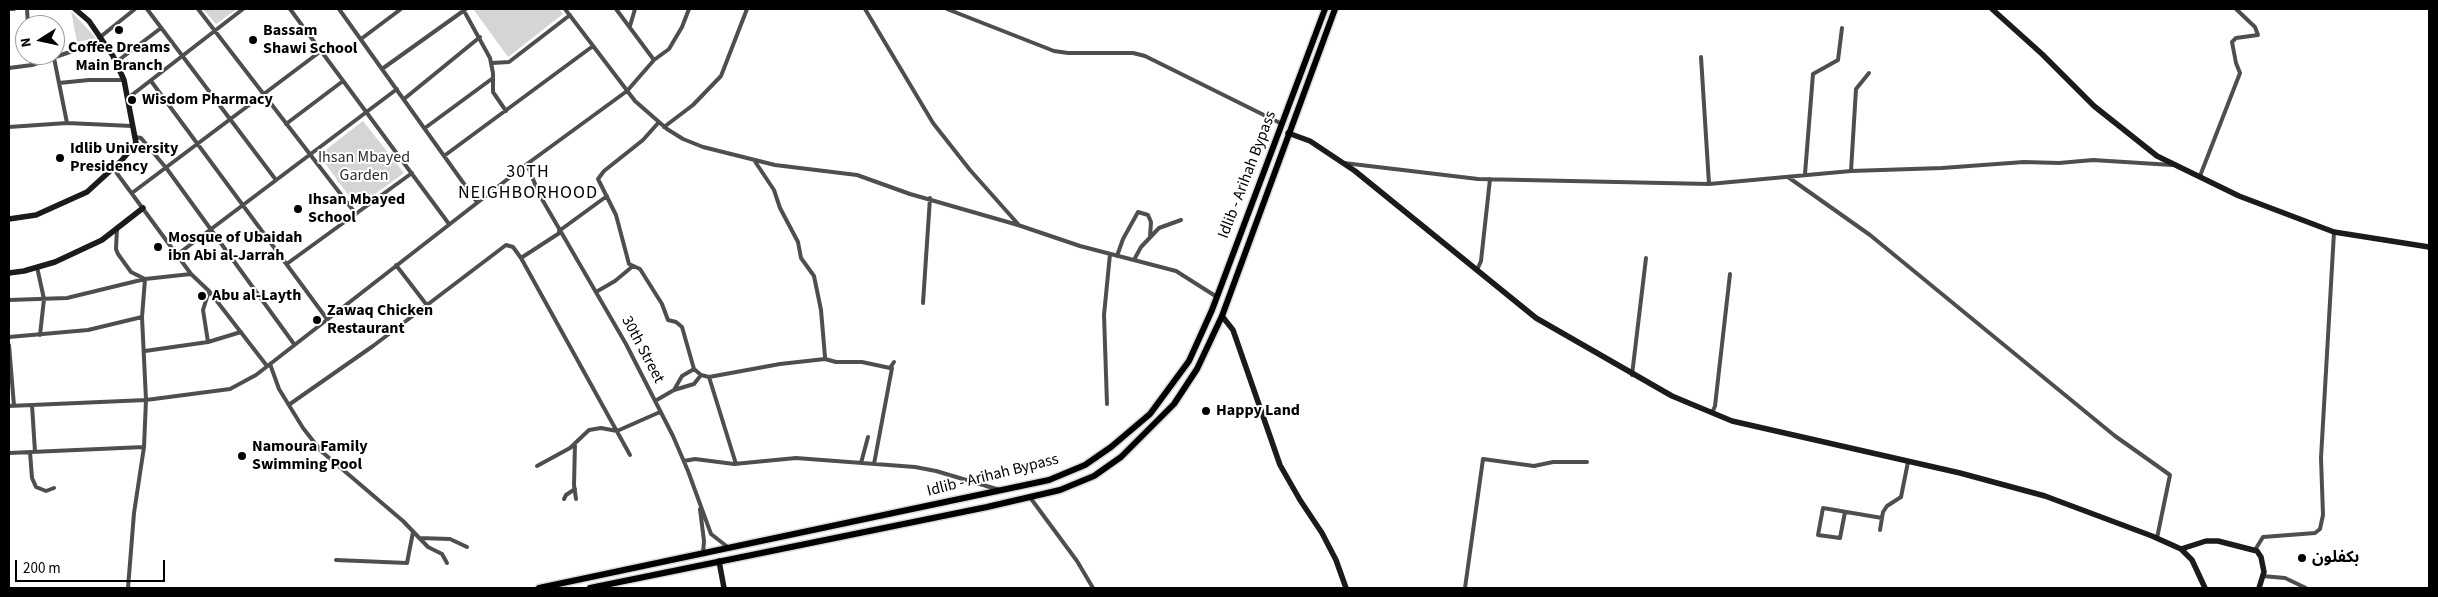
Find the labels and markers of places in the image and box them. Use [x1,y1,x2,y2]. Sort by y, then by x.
place label: Bassam Shawi School [263,21,357,59]
marker: Coffee Dreams Main Branch [113,24,125,36]
marker: Bassam Shawi School [247,34,259,46]
place label: Coffee Dreams Main Branch [68,38,170,76]
place label: Wisdom Pharmacy [142,90,273,110]
marker: Wisdom Pharmacy [126,94,138,106]
place label: Idlib University Presidency [70,139,178,177]
marker: Idlib University Presidency [54,152,66,164]
place label: Ihsan Mbayed School [308,190,405,228]
marker: Ihsan Mbayed School [292,203,304,215]
place label: Mosque of Ubaidah ibn Abi al-Jarrah [168,228,302,266]
marker: Mosque of Ubaidah ibn Abi al-Jarrah [152,241,164,253]
place label: Abu al-Layth [212,286,301,306]
marker: Abu al-Layth [196,290,208,302]
place label: Zawaq Chicken Restaurant [327,301,433,339]
marker: Zawaq Chicken Restaurant [311,314,323,326]
place label: Happy Land [1216,401,1300,421]
marker: Happy Land [1200,405,1212,417]
place label: Namoura Family Swimming Pool [252,437,368,475]
marker: Namoura Family Swimming Pool [236,450,248,462]
place label: بكفلون [2312,548,2359,568]
marker: بكفلون [2296,552,2308,564]

